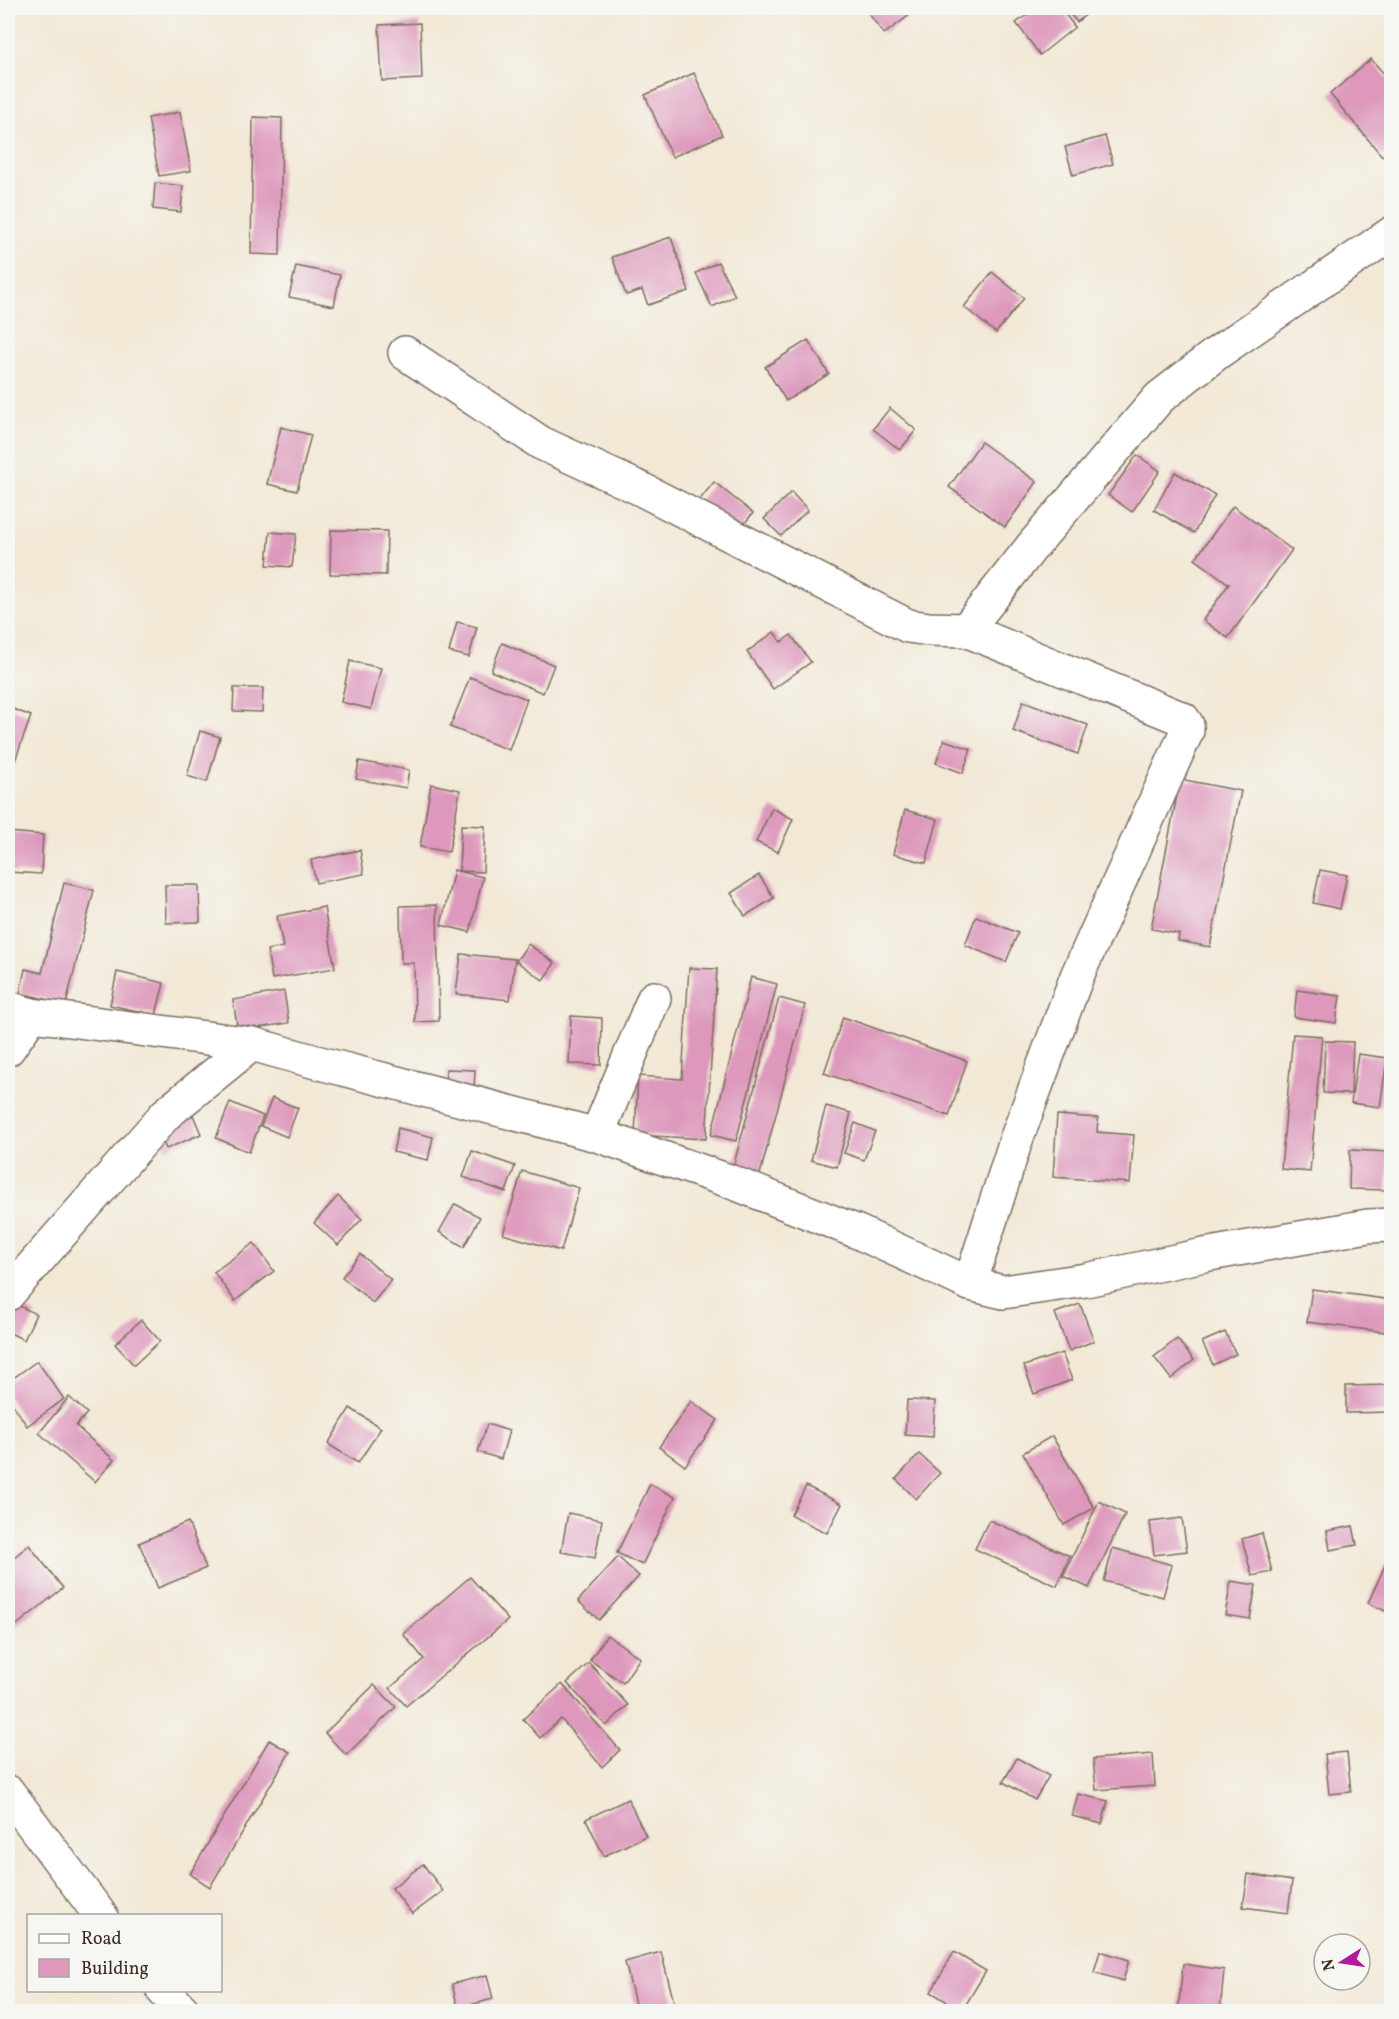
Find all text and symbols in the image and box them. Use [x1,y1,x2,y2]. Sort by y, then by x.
legend [27,1914,222,1992]
text: Road [81,1927,122,1952]
north arrow [1312,1932,1372,1992]
text: N [1317,1956,1341,1973]
text: Building [81,1957,149,1982]

